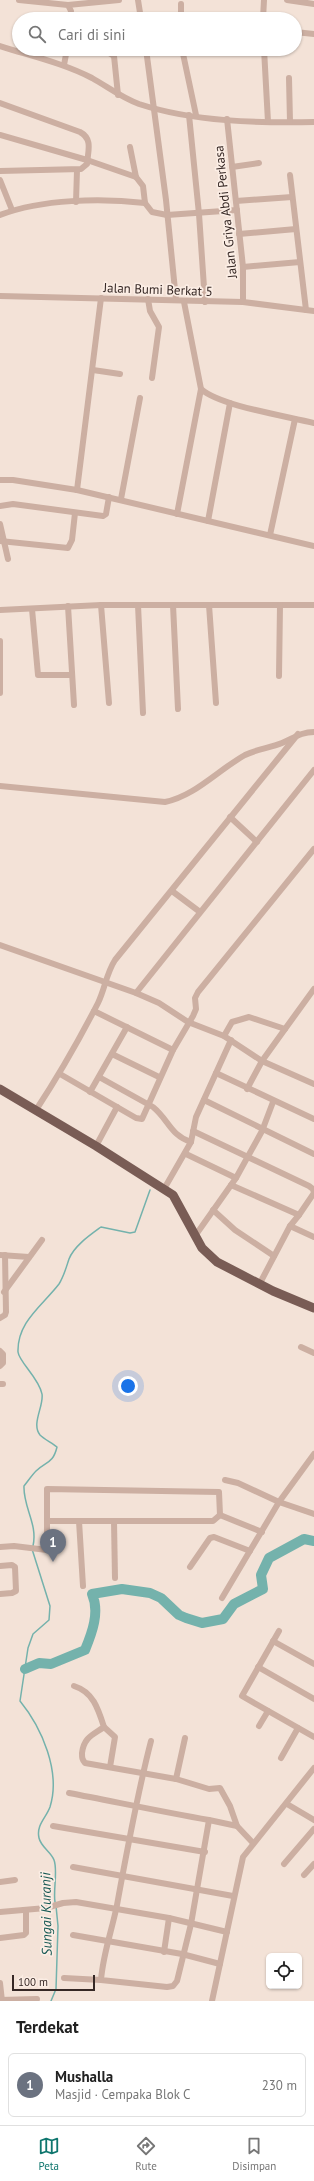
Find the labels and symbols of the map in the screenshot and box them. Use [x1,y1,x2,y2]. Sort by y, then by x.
street label: Jalan Griya Abdi Perkasa [210,145,241,280]
street label: Jalan Bumi Berkat 5 [102,279,213,300]
your location [118,1376,138,1396]
pin: 1 [40,1529,66,1562]
water label: Sungai Kuranji [36,1872,56,1956]
scale bar [12,1973,95,1992]

